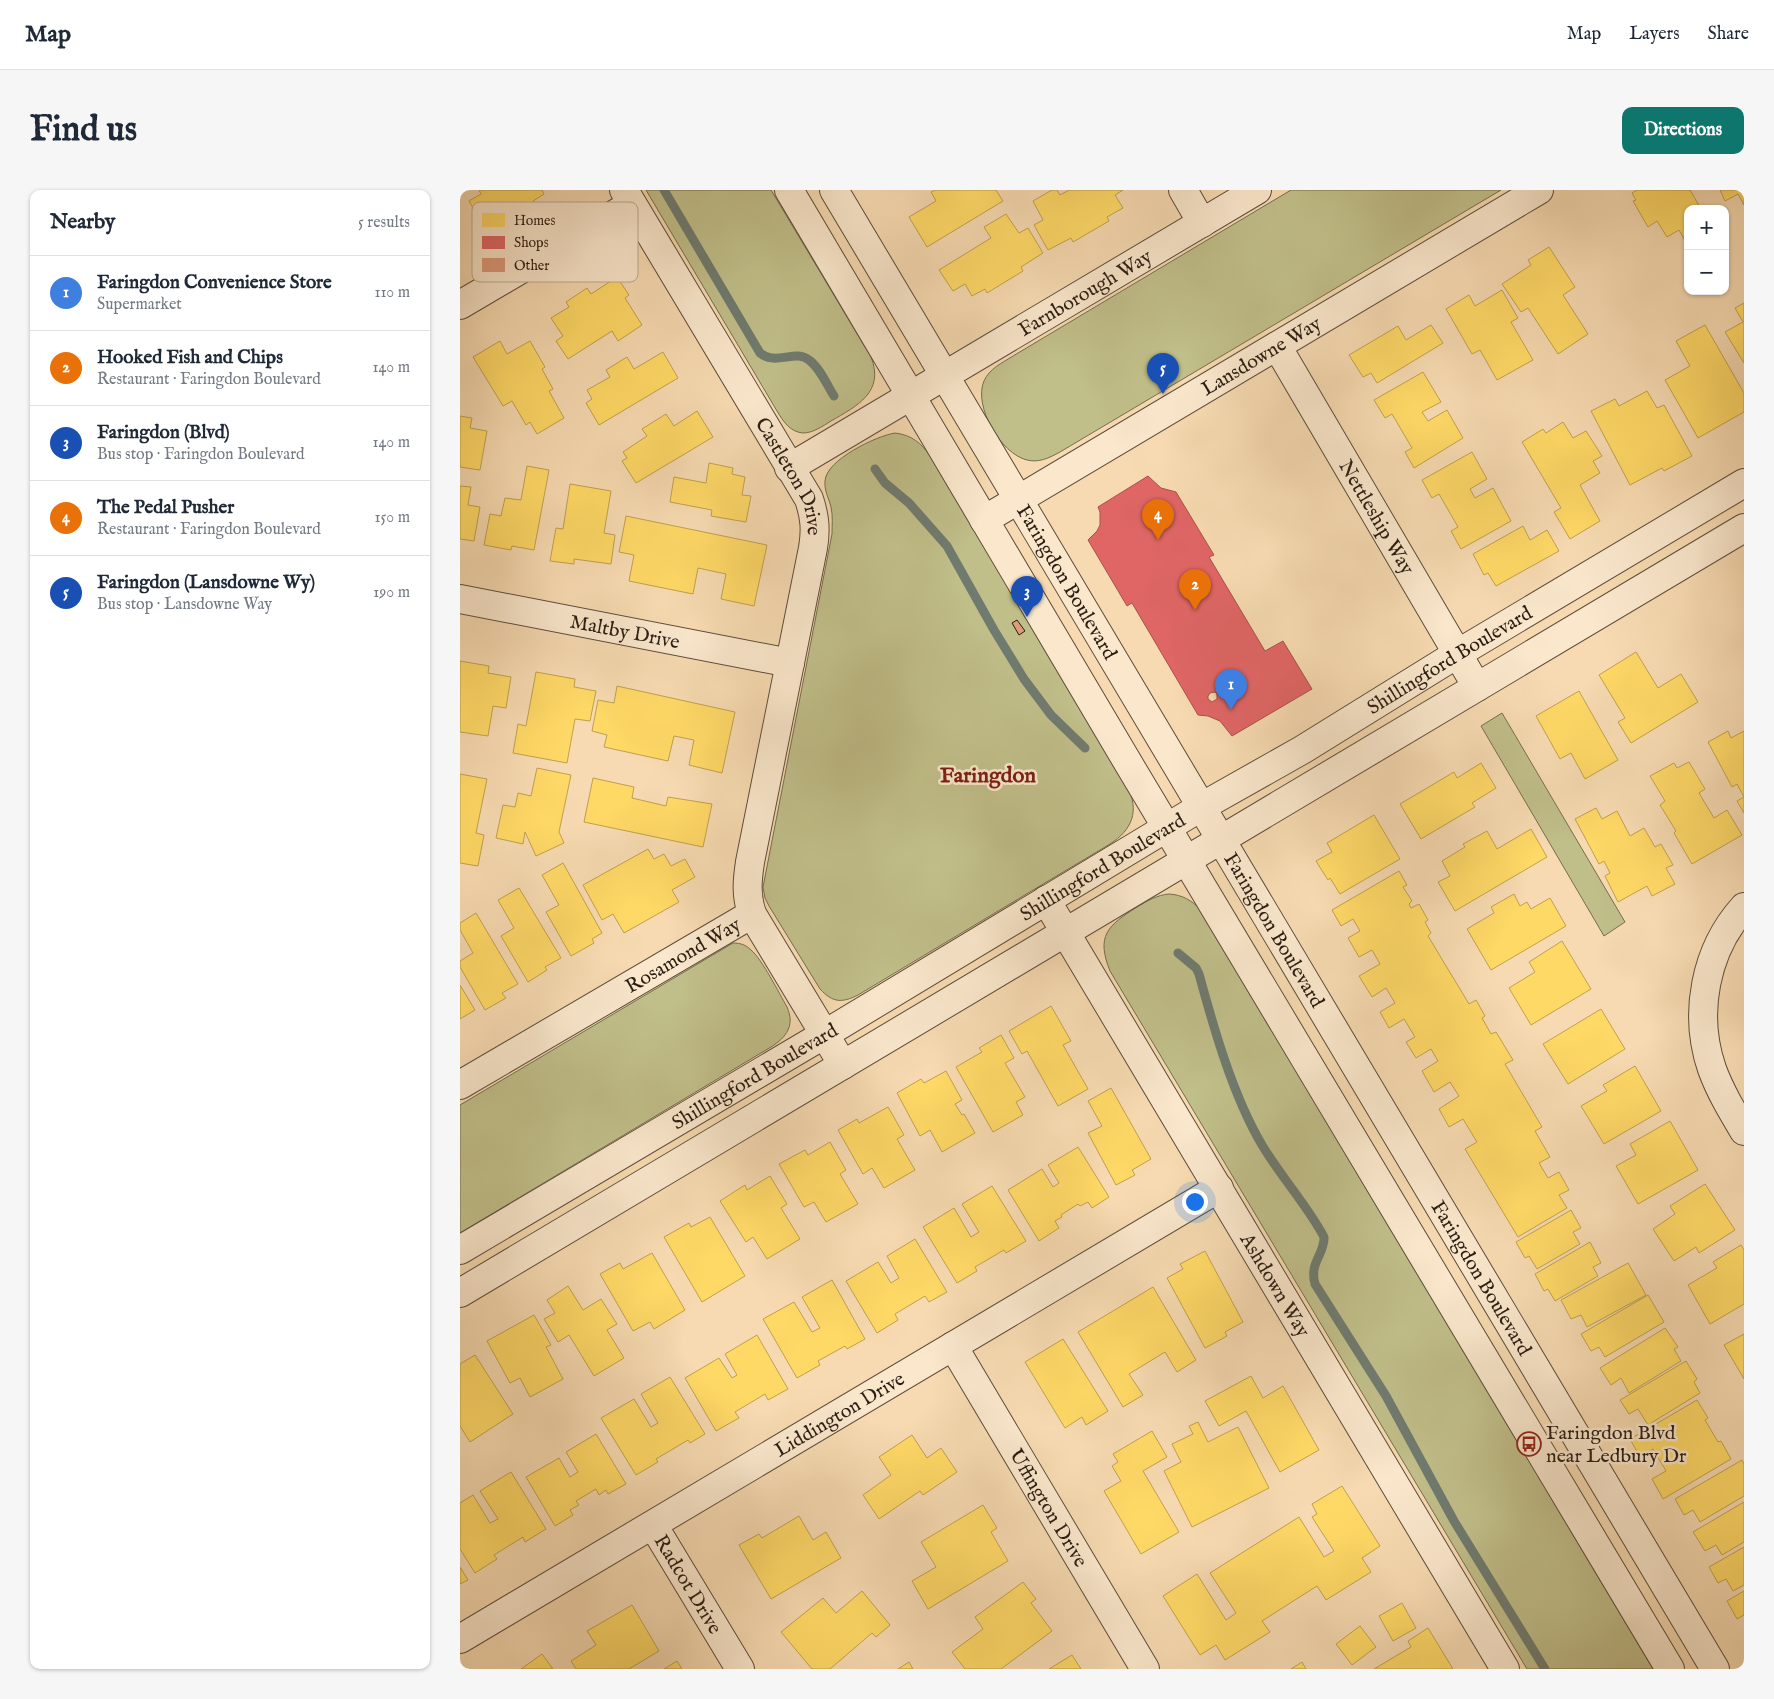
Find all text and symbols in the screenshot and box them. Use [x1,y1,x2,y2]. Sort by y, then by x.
text: Map [25,19,71,50]
text: Map [1567,23,1601,46]
text: Layers [1629,23,1680,46]
text: Share [1708,23,1749,46]
button: Directions [1622,107,1744,154]
text: Find us [30,108,137,153]
legend [472,202,638,282]
map controls [1684,205,1729,295]
button: + [1684,205,1729,250]
text: Nearby [50,209,115,236]
text: Homes [514,212,556,230]
text: 5 results [358,213,410,233]
text: Shops [514,234,549,252]
street label: Farnborough Way [1014,244,1157,343]
button: − [1684,250,1729,295]
text: Other [514,257,549,275]
text: Faringdon Convenience Store [97,271,332,295]
text: 1 [63,283,69,303]
text: 110 m [374,283,410,303]
text: Supermarket [97,295,182,315]
street label: Lansdowne Way [1197,311,1326,402]
text: Hooked Fish and Chips [97,346,283,370]
pin: 5 [1147,353,1179,394]
text: 2 [62,358,70,378]
text: 140 m [372,358,410,378]
text: Restaurant · Faringdon Boulevard [97,370,321,390]
street label: Castleton Drive [749,413,826,536]
text: Faringdon (Blvd) [97,421,230,445]
text: 3 [63,433,69,453]
text: 140 m [372,433,410,453]
text: Bus stop · Faringdon Boulevard [97,445,305,465]
street label: Nettleship Way [1333,456,1419,579]
text: The Pedal Pusher [97,496,234,520]
pin: 4 [1142,499,1174,540]
street label: Faringdon Boulevard [1010,501,1122,665]
text: 4 [62,508,70,528]
text: 150 m [375,508,410,528]
text: Restaurant · Faringdon Boulevard [97,520,321,540]
pin: 2 [1179,569,1211,610]
text: Faringdon (Lansdowne Wy) [97,571,315,595]
pin: 3 [1011,576,1043,617]
text: 5 [63,583,69,603]
text: 190 m [373,583,410,603]
text: Bus stop · Lansdowne Way [97,595,272,615]
street label: Shillingford Boulevard [1363,601,1537,721]
street label: Maltby Drive [568,610,682,655]
pin: 1 [1215,669,1247,710]
district label: Faringdon [940,762,1036,790]
street label: Shillingford Boulevard [1016,808,1191,927]
street label: Faringdon Boulevard [1218,848,1329,1013]
street label: Rosamond Way [621,912,746,999]
street label: Shillingford Boulevard [667,1018,843,1136]
your location [1182,1189,1208,1215]
street label: Faringdon Boulevard [1425,1196,1537,1361]
street label: Ashdown Way [1233,1228,1315,1342]
street label: Liddington Drive [770,1367,909,1463]
place label: Faringdon Blvd near Ledbury Dr [1546,1421,1687,1469]
bus stop icon: Faringdon Blvd near Ledbury Dr [1516,1431,1542,1457]
street label: Uffington Drive [1003,1445,1093,1572]
street label: Radcot Drive [648,1531,727,1639]

